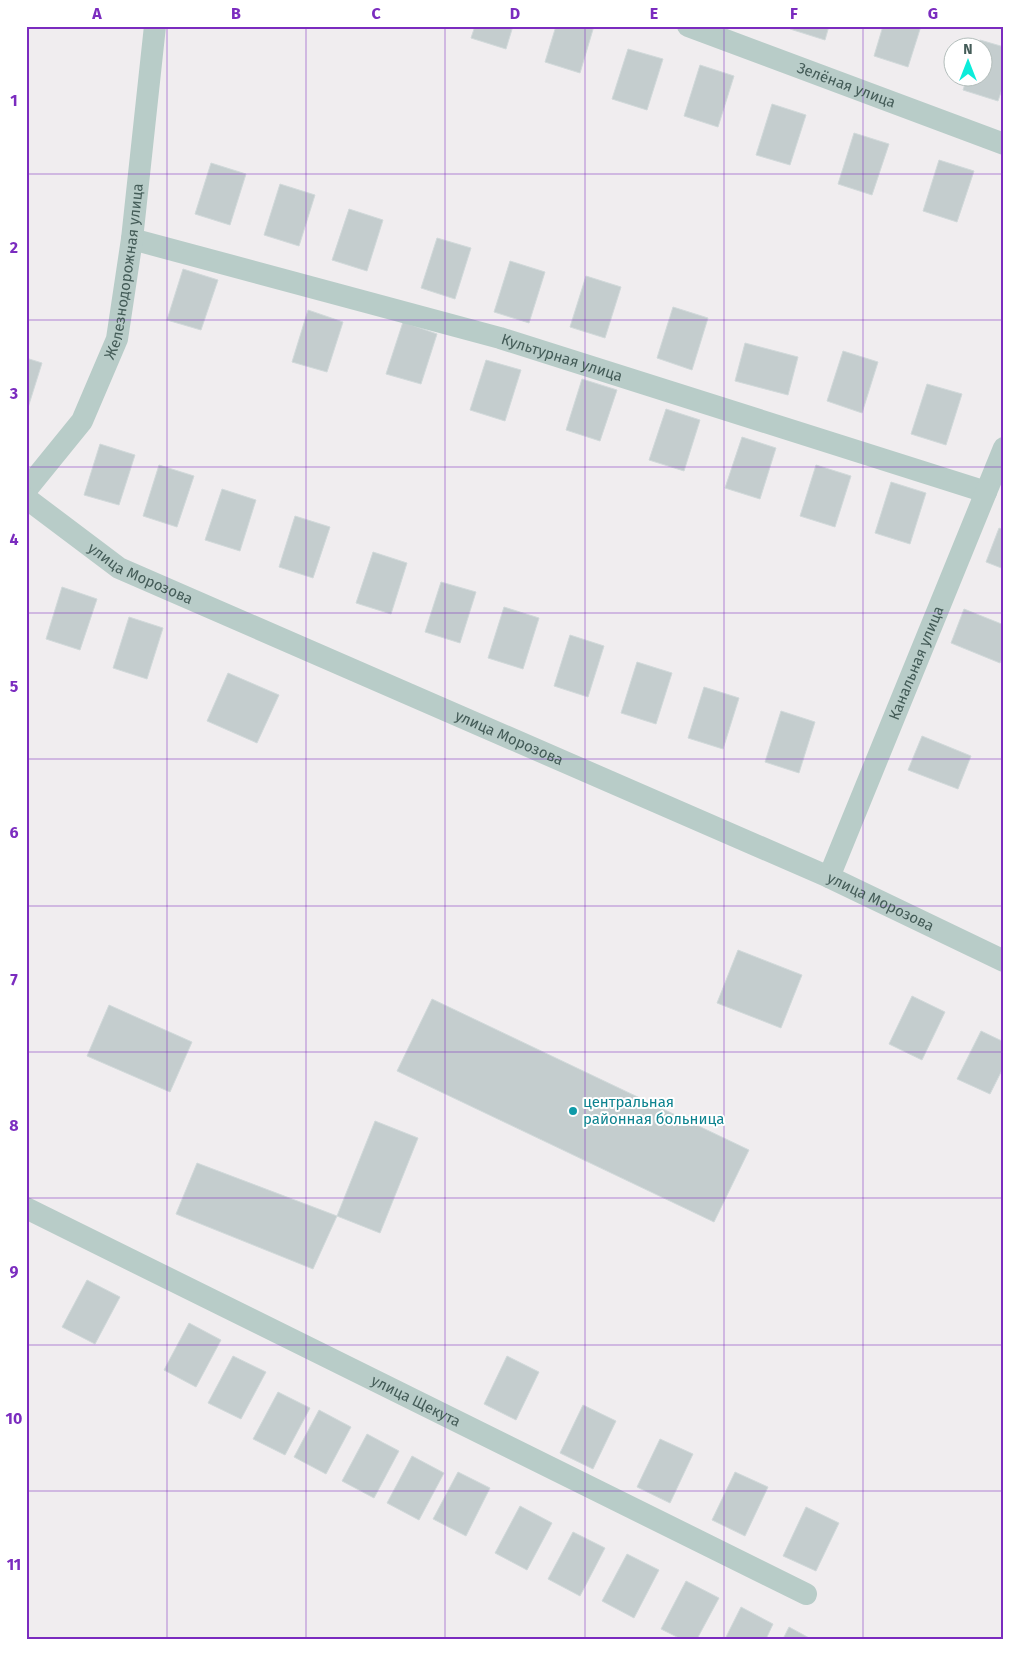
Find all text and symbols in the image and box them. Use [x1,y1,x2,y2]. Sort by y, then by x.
text: A [91,4,102,23]
text: B [231,4,241,23]
text: C [371,4,381,23]
text: D [510,4,520,23]
text: E [650,4,658,23]
text: F [790,4,798,23]
text: G [928,4,938,23]
north arrow [942,38,992,88]
text: N [963,41,973,58]
street label: Зелёная улица [795,59,898,112]
text: 1 [10,91,18,110]
street label: Железнодорожная улица [100,182,147,362]
text: 2 [10,238,18,257]
street label: Культурная улица [499,330,625,385]
text: 3 [9,384,18,403]
text: 4 [9,530,19,549]
street label: улица Морозова [84,539,196,608]
street label: Канальная улица [885,603,948,723]
text: 5 [10,677,19,696]
street label: улица Морозова [452,706,566,769]
text: 6 [9,823,19,842]
street label: улица Морозова [824,869,937,935]
text: 7 [10,970,18,989]
place label: центральная районная больница [583,1093,724,1128]
marker: центральная районная больница [567,1105,579,1117]
text: 8 [9,1116,19,1135]
text: 9 [10,1262,19,1281]
street label: улица Щекута [368,1371,464,1431]
text: 10 [6,1409,22,1428]
text: 11 [7,1555,21,1574]

